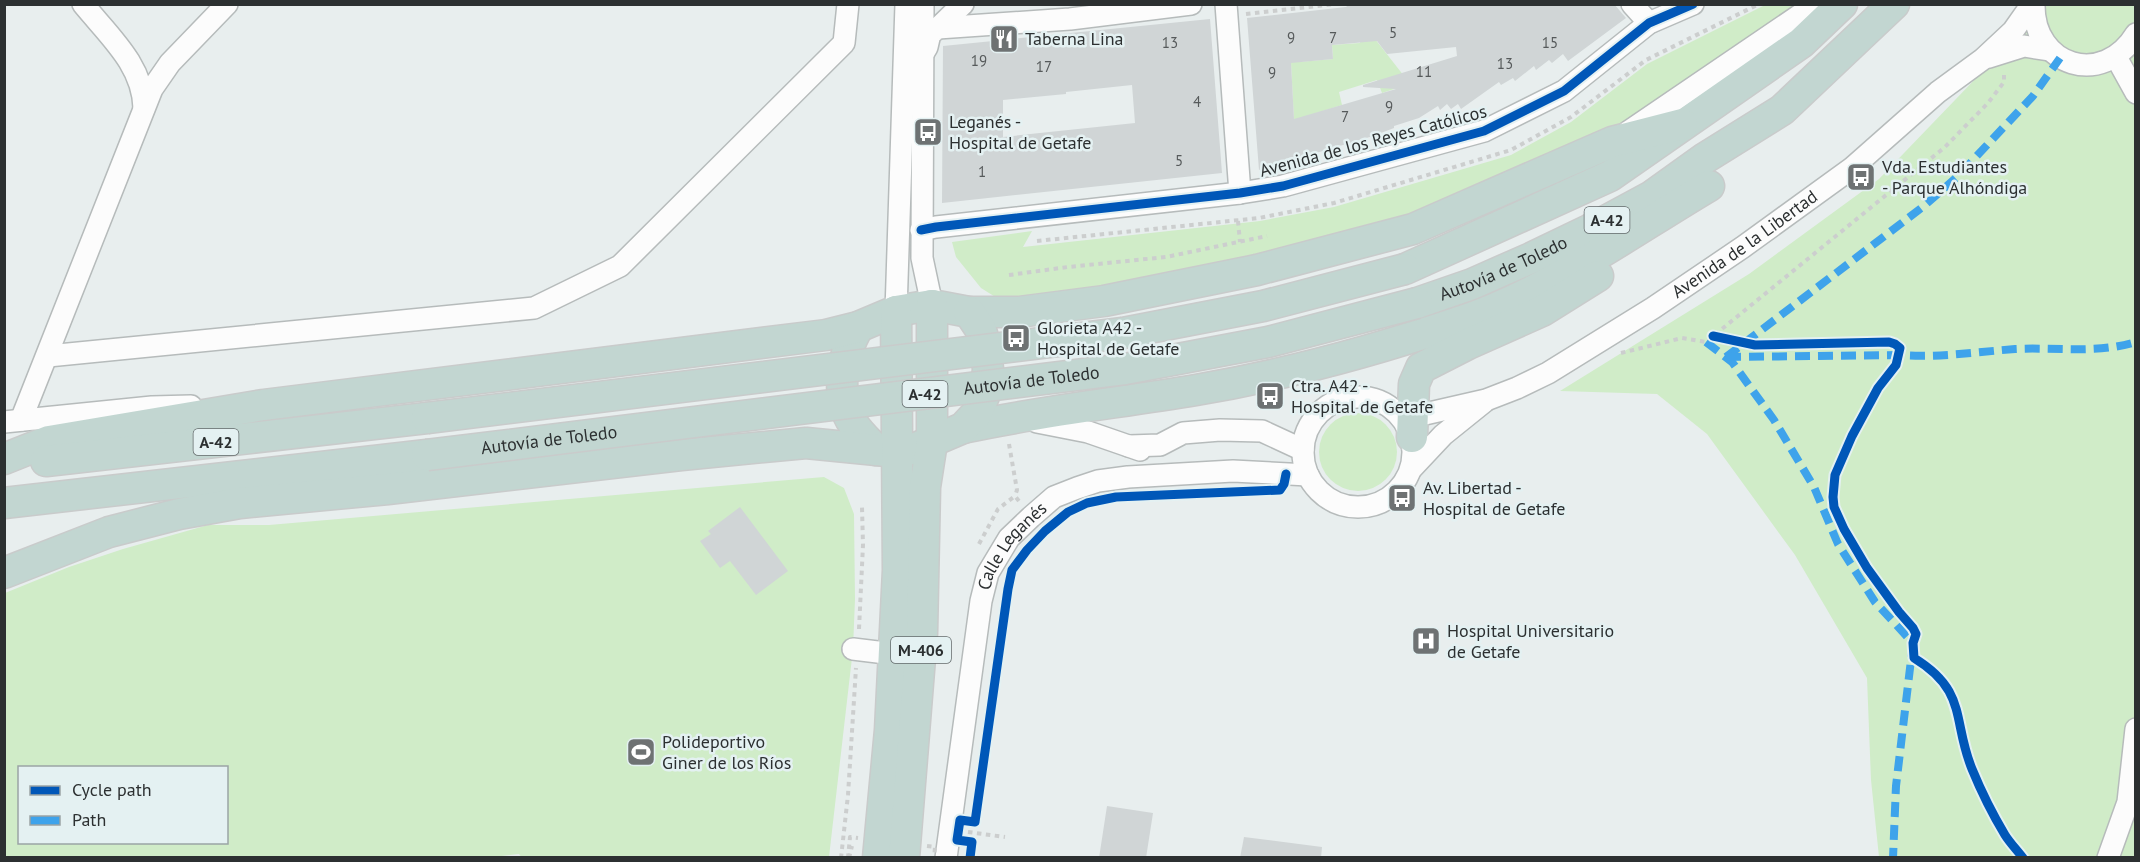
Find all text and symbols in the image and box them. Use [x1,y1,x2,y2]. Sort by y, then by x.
restaurant icon: Taberna Lina [988,23,1020,55]
house number: 5 [1389,23,1397,42]
place label: Taberna Lina [1025,27,1124,50]
house number: 9 [1287,28,1295,47]
house number: 7 [1329,28,1337,47]
house number: 13 [1162,33,1178,52]
house number: 15 [1542,33,1558,52]
house number: 19 [971,51,987,70]
house number: 13 [1497,54,1513,73]
house number: 17 [1036,57,1052,76]
house number: 11 [1416,62,1432,81]
house number: 9 [1268,63,1276,82]
house number: 4 [1193,92,1201,111]
house number: 9 [1385,97,1393,116]
street label: Avenida de los Reyes Católicos [1257,99,1489,182]
house number: 7 [1341,107,1349,126]
place label: Leganés - Hospital de Getafe [949,110,1092,154]
bus stop icon: Leganés - Hospital de Getafe [912,116,944,148]
house number: 5 [1175,151,1183,170]
place label: Vda. Estudiantes - Parque Alhóndiga [1881,155,2027,199]
bus stop icon: Vda. Estudiantes - Parque Alhóndiga [1845,161,1877,193]
house number: 1 [978,162,986,181]
street label: Avenida de la Libertad [1667,185,1822,303]
road number: A-42 [1584,207,1630,233]
street label: Autovía de Toledo [1436,230,1571,305]
place label: Glorieta A42 - Hospital de Getafe [1037,316,1180,360]
bus stop icon: Glorieta A42 - Hospital de Getafe [1000,322,1032,354]
street label: Autovía de Toledo [962,360,1101,400]
place label: Ctra. A42 - Hospital de Getafe [1291,374,1434,418]
bus stop icon: Ctra. A42 - Hospital de Getafe [1254,380,1286,412]
road number: A-42 [902,381,948,407]
street label: Autovía de Toledo [480,420,618,459]
road number: A-42 [194,429,238,455]
place label: Av. Libertad - Hospital de Getafe [1423,476,1566,520]
bus stop icon: Av. Libertad - Hospital de Getafe [1386,482,1418,514]
street label: Calle Leganés [972,496,1051,592]
place label: Hospital Universitario de Getafe [1447,619,1614,663]
hospital icon: Hospital Universitario de Getafe [1410,625,1442,657]
road number: M-406 [891,637,951,663]
place label: Polideportivo Giner de los Ríos [662,730,791,774]
sports icon: Polideportivo Giner de los Ríos [625,736,657,768]
legend [18,766,228,844]
text: Cycle path [72,778,152,801]
text: Path [72,808,106,831]

